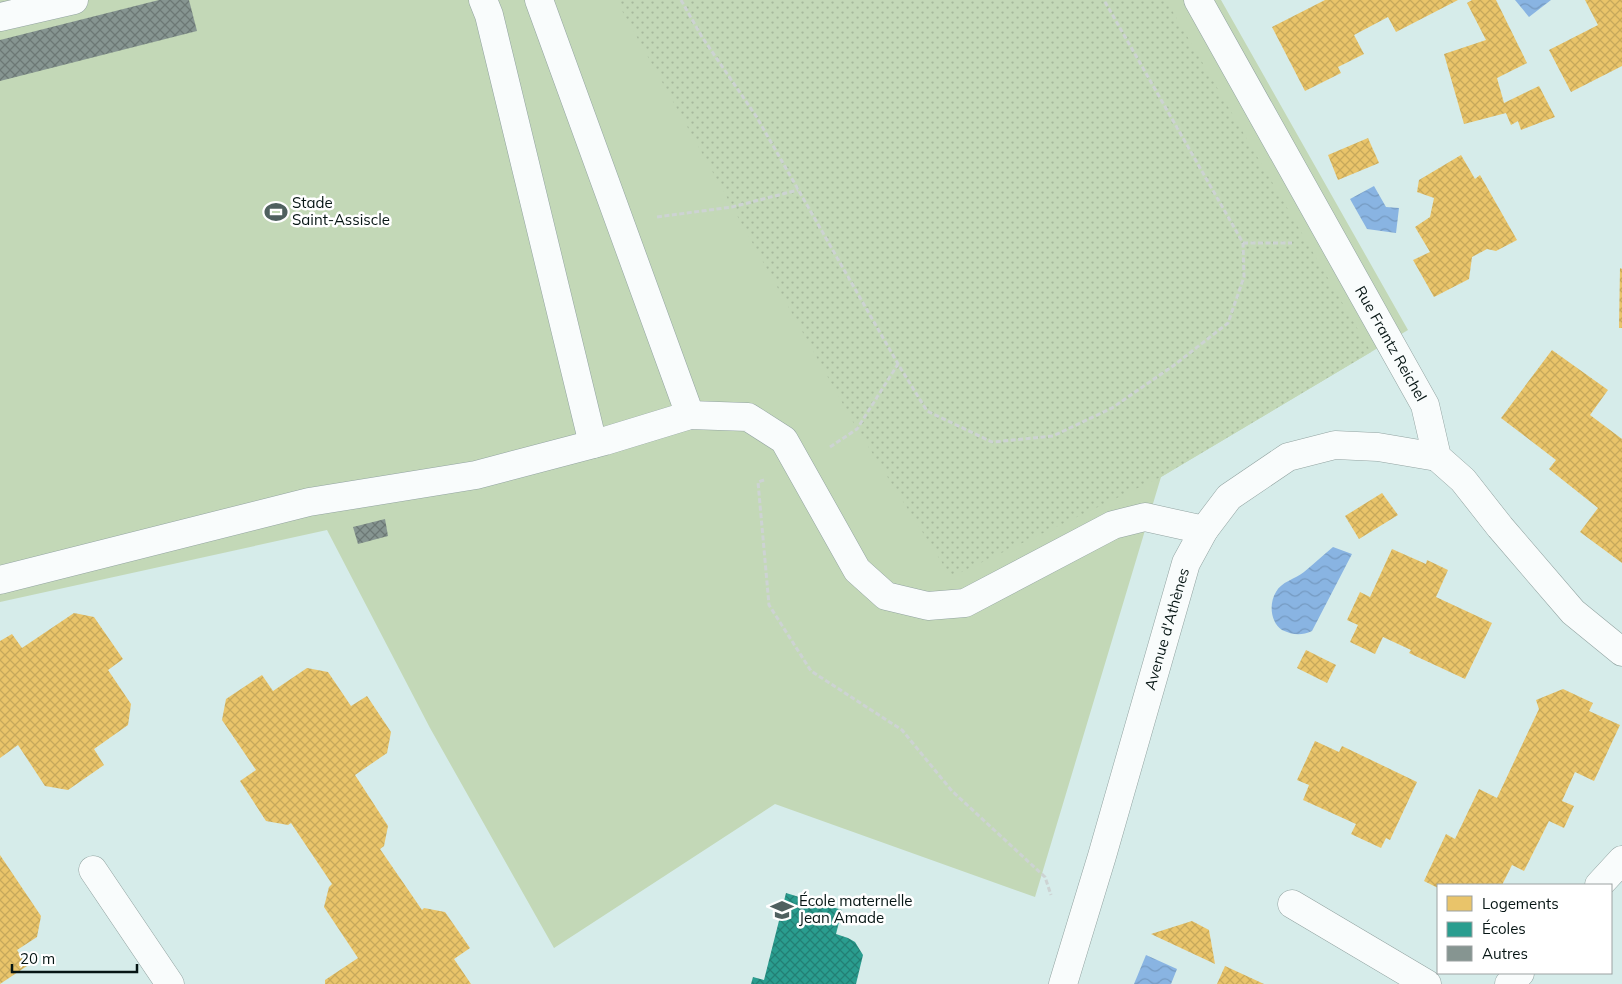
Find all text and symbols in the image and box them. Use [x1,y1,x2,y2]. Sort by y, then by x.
place label: Stade Saint-Assiscle [292,193,390,229]
sports icon: Stade Saint-Assiscle [263,199,289,225]
street label: Rue Frantz Reichel [1351,282,1431,405]
street label: Avenue d'Athènes [1140,566,1193,692]
legend [1437,884,1612,974]
place label: École maternelle Jean Amade [799,891,912,927]
text: Logements [1482,894,1559,913]
school or university icon: École maternelle Jean Amade [769,897,795,923]
text: Écoles [1482,919,1526,938]
scale bar [12,942,138,974]
text: Autres [1482,944,1528,963]
text: 20 m [20,949,55,968]

